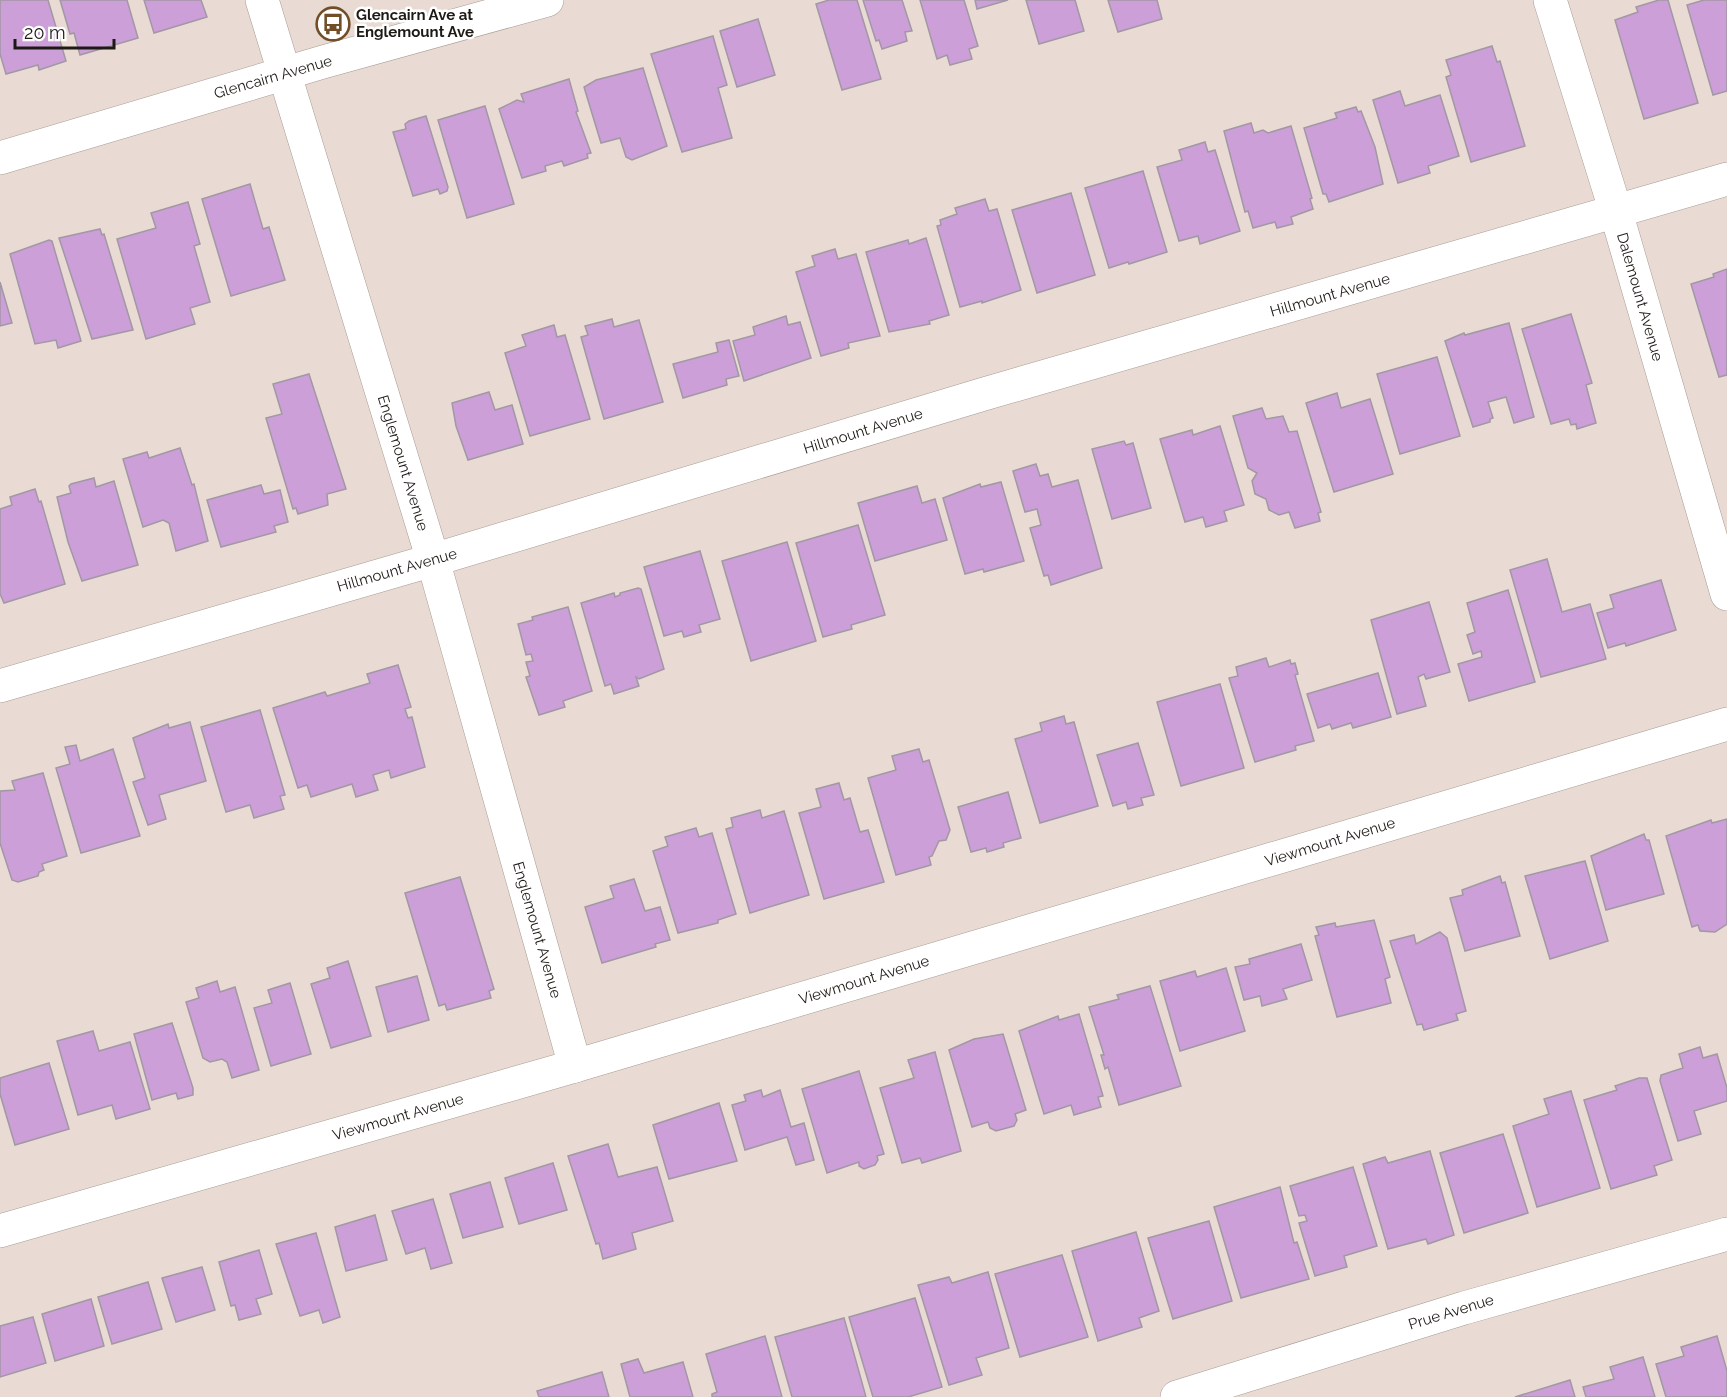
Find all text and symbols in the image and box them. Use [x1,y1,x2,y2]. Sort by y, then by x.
bus stop icon: Glencairn Ave at Englemount Ave [315,6,351,42]
place label: Glencairn Ave at Englemount Ave [356,6,474,41]
scale bar [15,12,114,50]
text: 20 m [24,22,66,43]
street label: Glencairn Avenue [212,51,334,102]
street label: Dalemount Avenue [1613,231,1667,364]
street label: Hillmount Avenue [1268,269,1392,321]
street label: Englemount Avenue [374,393,432,533]
street label: Hillmount Avenue [801,404,925,458]
street label: Hillmount Avenue [335,544,459,596]
street label: Viewmount Avenue [1263,814,1398,870]
street label: Englemount Avenue [509,860,565,1001]
street label: Viewmount Avenue [797,952,932,1008]
street label: Viewmount Avenue [330,1090,466,1144]
street label: Prue Avenue [1406,1290,1496,1334]

